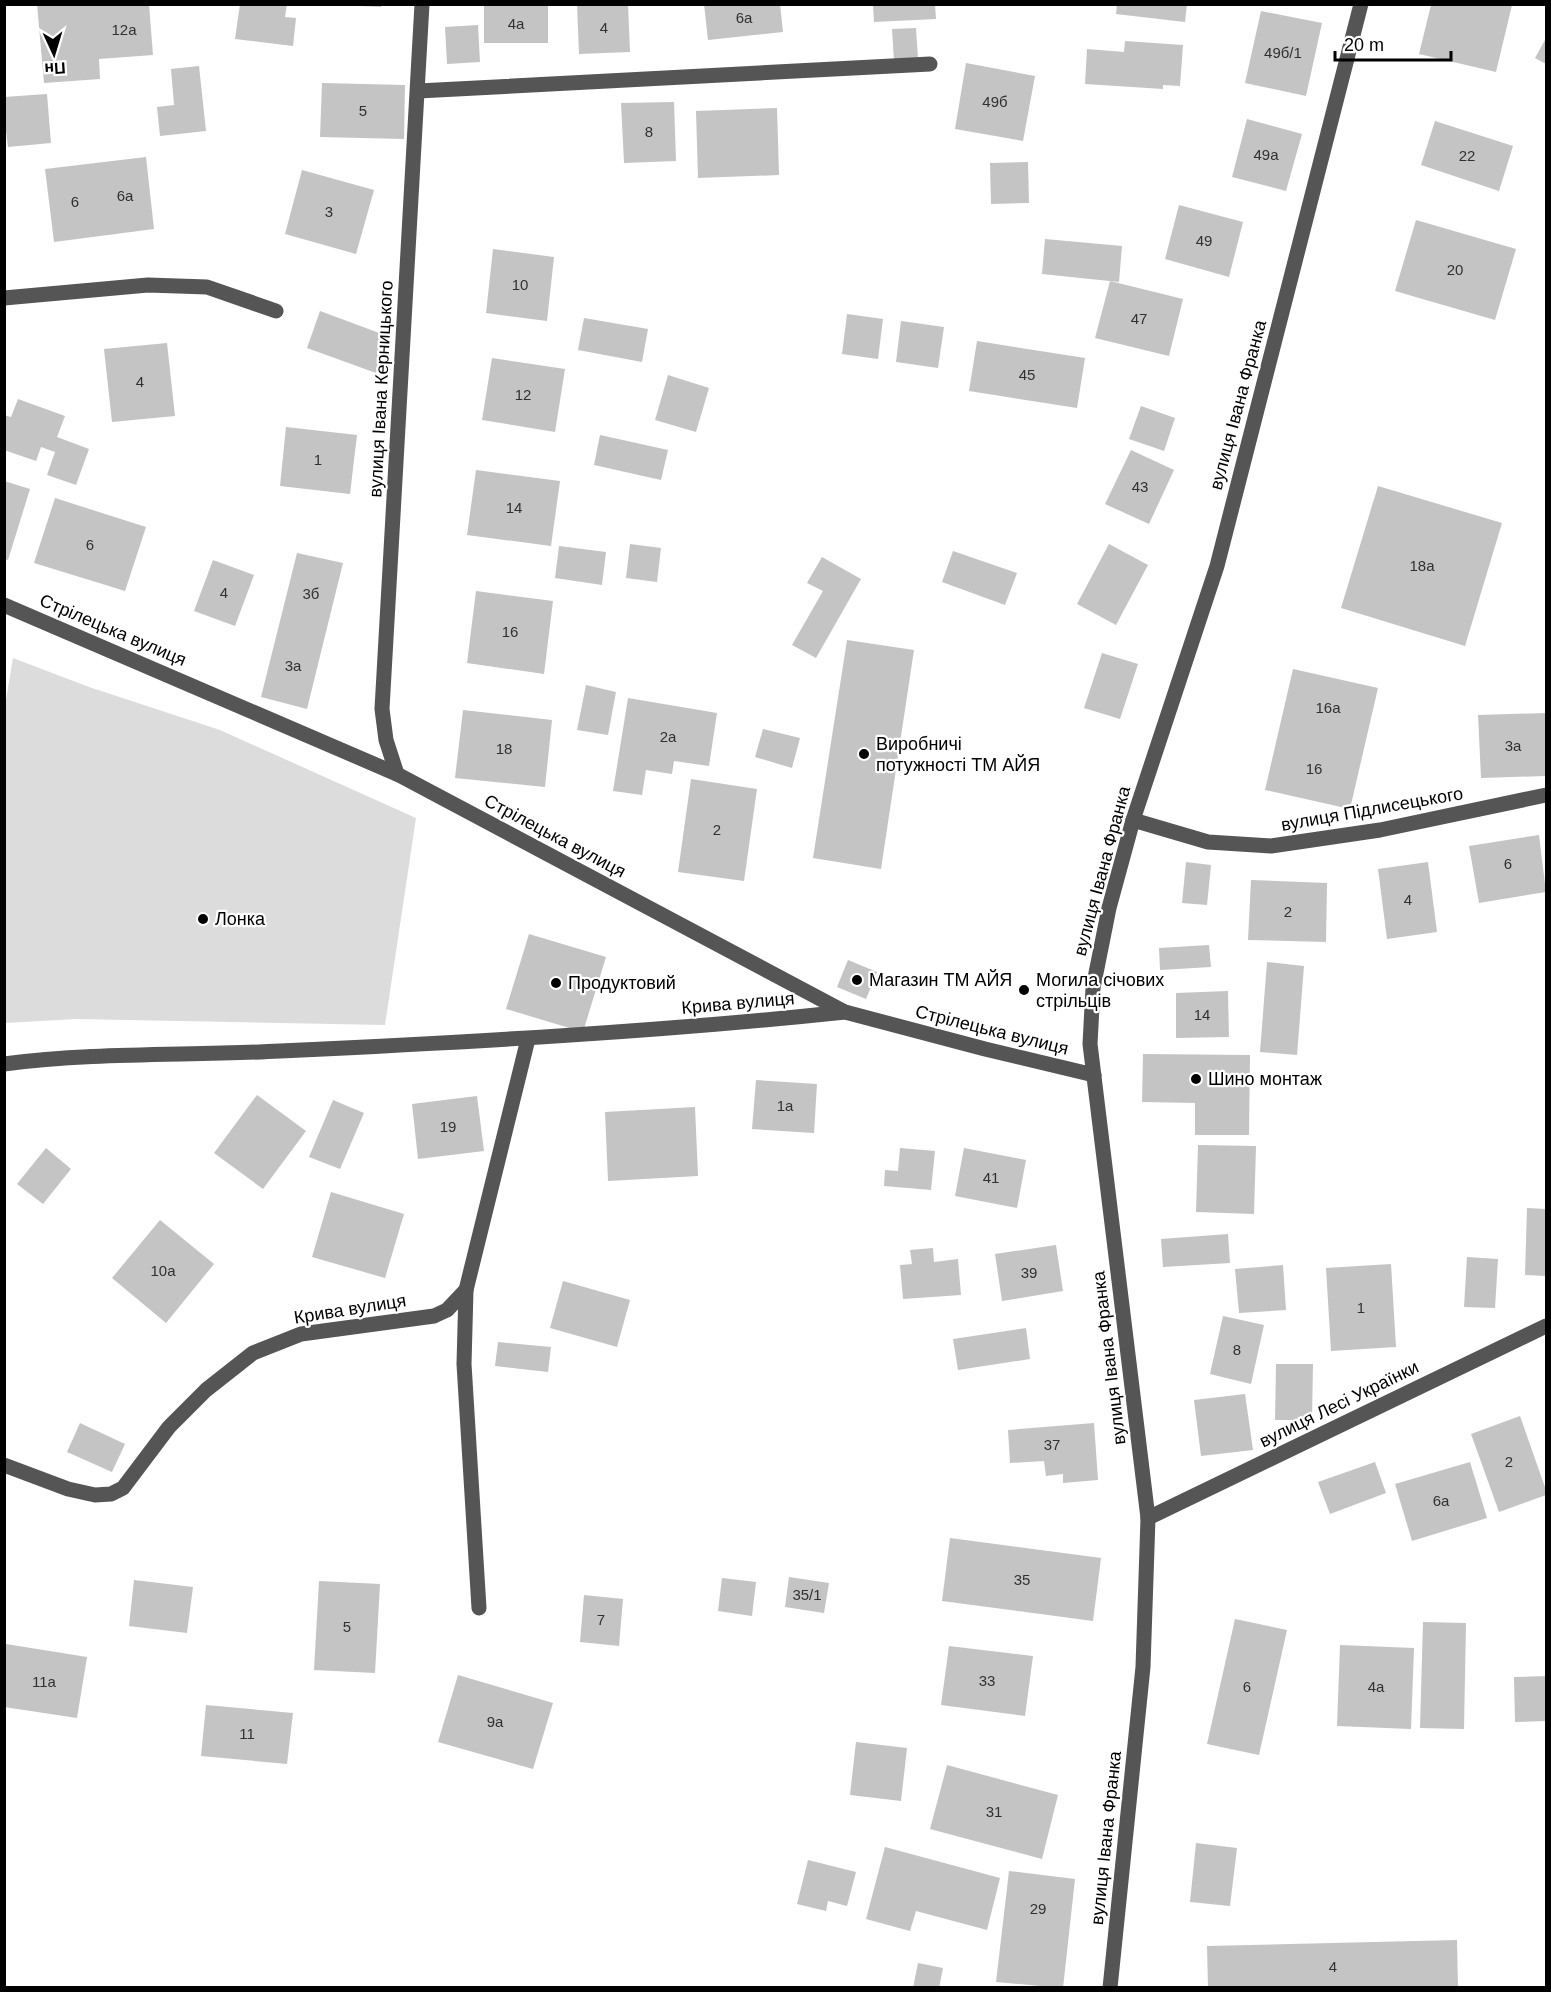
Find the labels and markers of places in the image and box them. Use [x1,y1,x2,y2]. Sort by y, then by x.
place label: Виробничі потужності ТМ АЙЯ [876,734,1040,775]
marker: Виробничі потужності ТМ АЙЯ [857,747,871,761]
place label: Лонка [215,909,266,929]
marker: Лонка [196,912,210,926]
place label: Магазин ТМ АЙЯ [869,969,1012,990]
place label: Могила січових стрільців [1036,970,1164,1011]
place label: Продуктовий [568,973,676,993]
marker: Магазин ТМ АЙЯ [850,973,864,987]
marker: Продуктовий [549,976,563,990]
marker: Могила січових стрільців [1017,983,1031,997]
place label: Шино монтаж [1208,1069,1322,1089]
marker: Шино монтаж [1189,1072,1203,1086]

